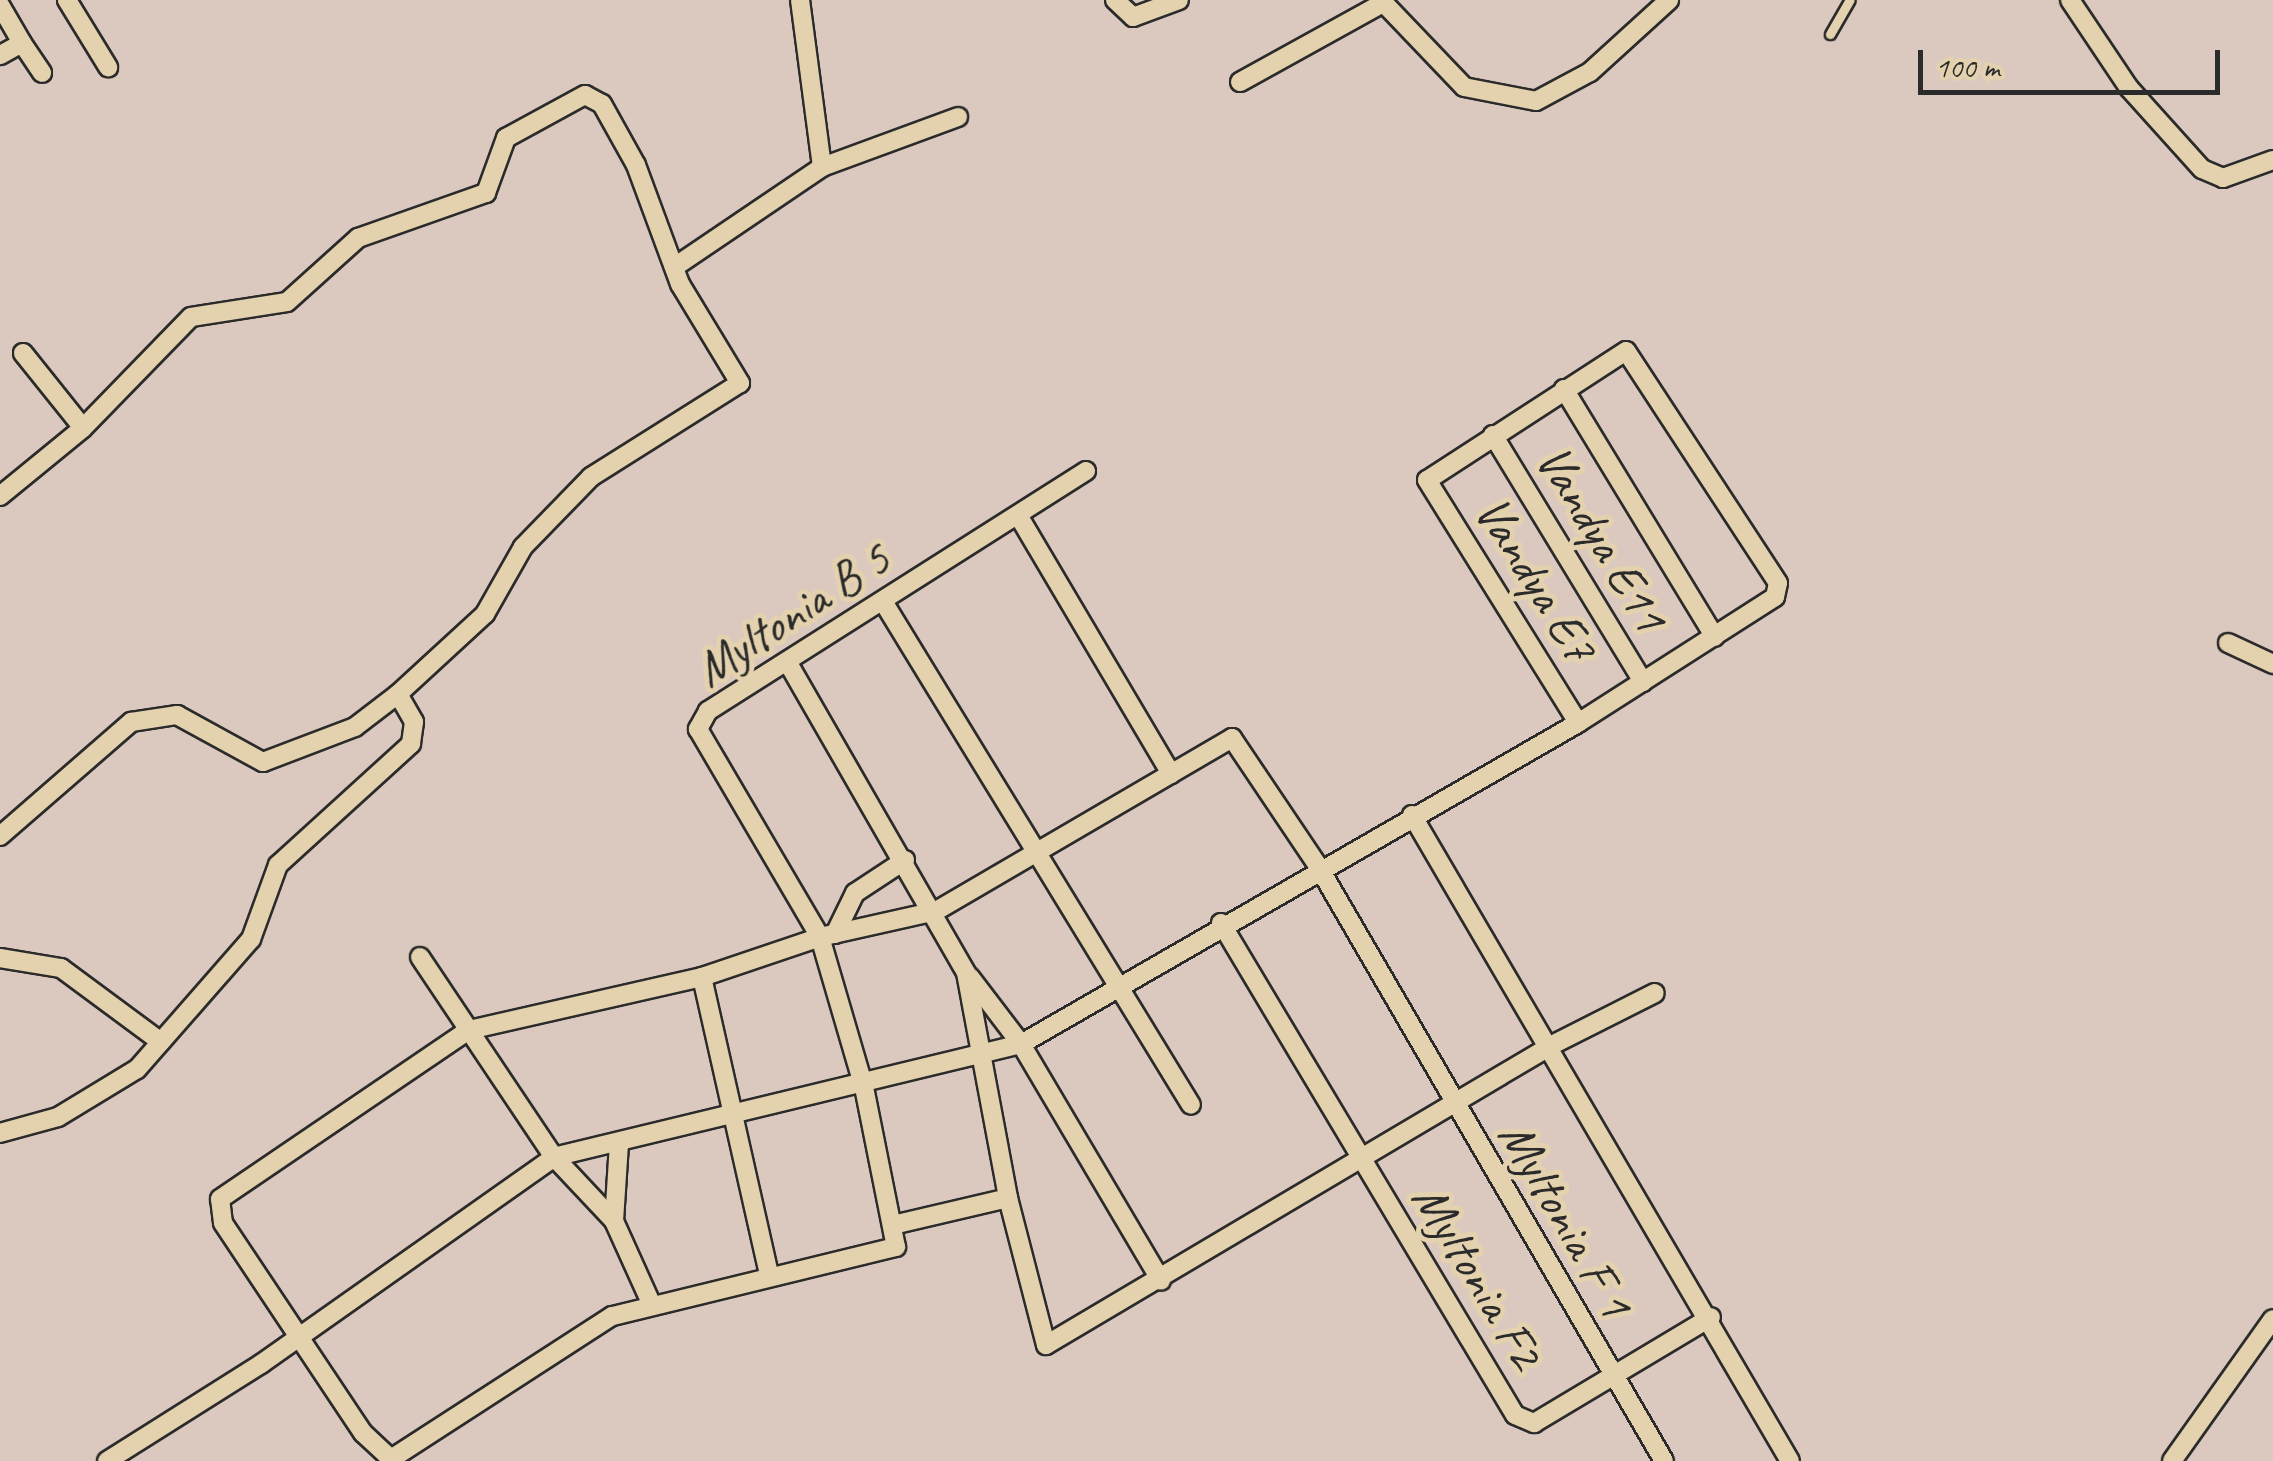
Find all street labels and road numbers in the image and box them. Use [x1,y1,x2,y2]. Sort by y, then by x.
street label: Vandya E11 [1523,434,1681,642]
street label: Vandya E7 [1462,485,1610,673]
street label: Myltonia B 5 [683,529,901,699]
street label: Myltonia F 1 [1486,1110,1646,1328]
street label: Myltonia F2 [1400,1173,1556,1379]

